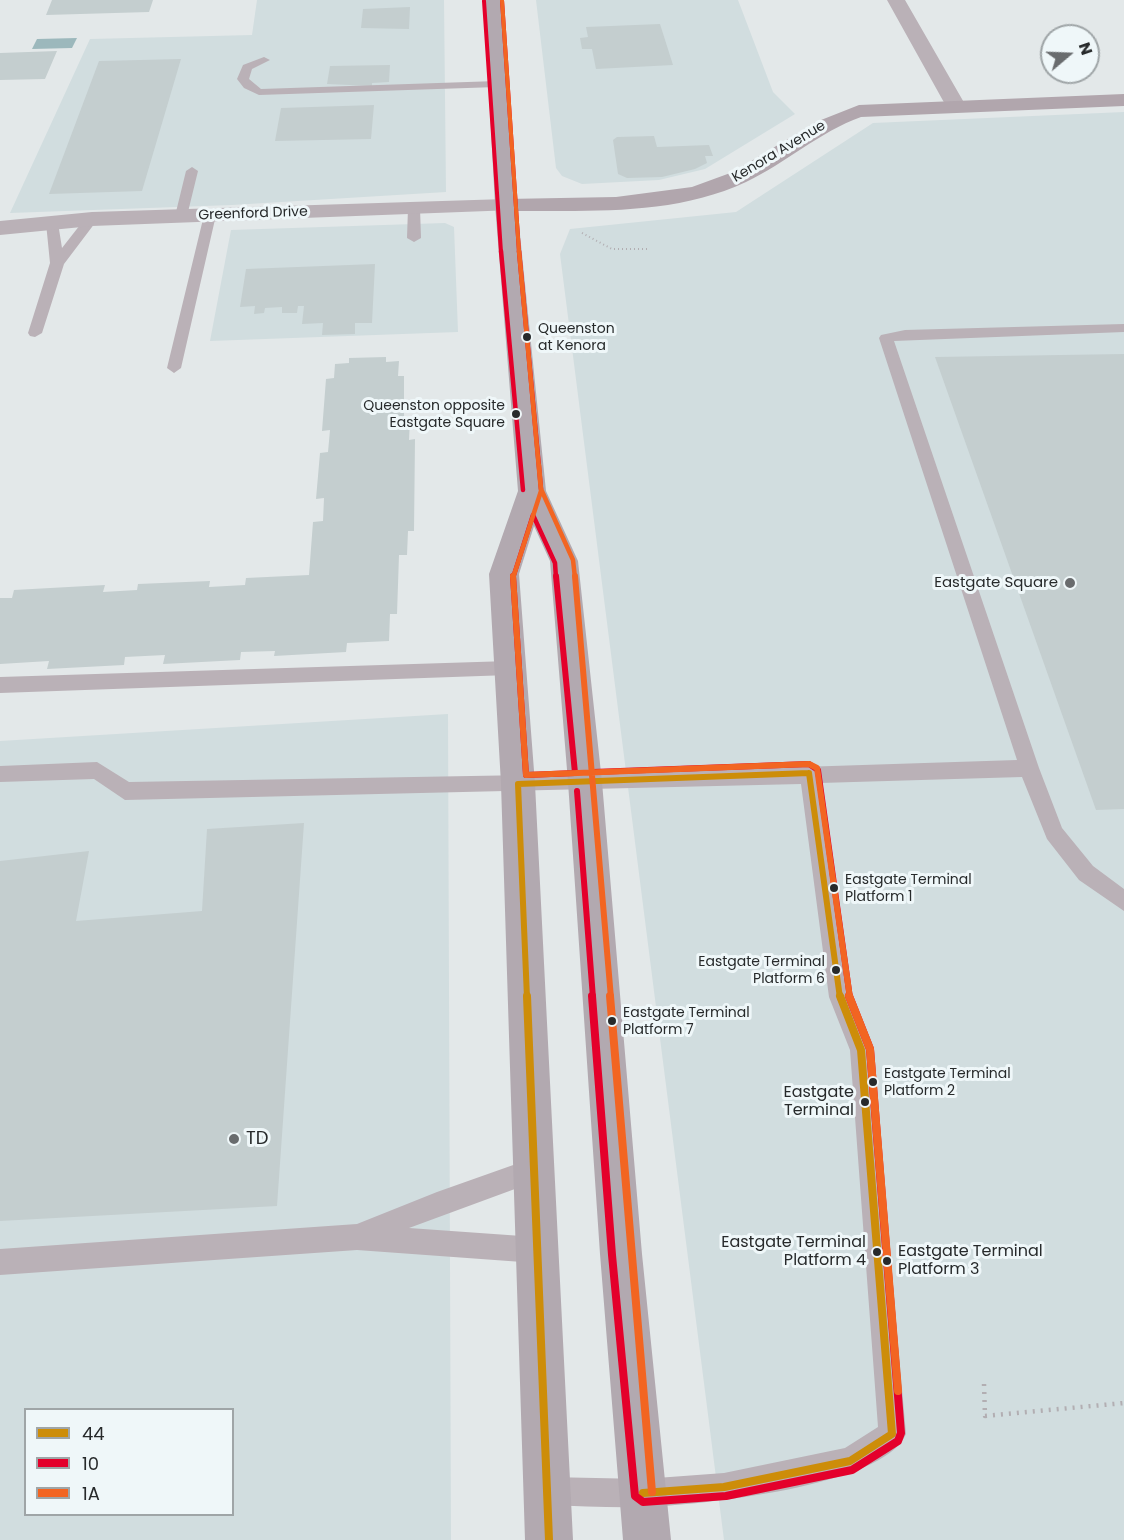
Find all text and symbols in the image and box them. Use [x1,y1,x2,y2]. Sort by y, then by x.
north arrow [1040,24,1100,84]
text: N [1073,39,1098,58]
street label: Kenora Avenue [729,118,829,186]
street label: Greenford Drive [198,204,308,224]
place label: Queenston at Kenora [538,321,615,354]
marker: Queenston at Kenora [521,331,533,343]
place label: Queenston opposite Eastgate Square [363,398,505,430]
marker: Queenston opposite Eastgate Square [510,408,522,420]
place label: Eastgate Square [934,574,1058,592]
marker: Eastgate Square [1063,576,1077,590]
place label: Eastgate Terminal Platform 1 [845,872,972,904]
marker: Eastgate Terminal Platform 1 [828,882,840,894]
place label: Eastgate Terminal Platform 6 [698,954,825,987]
marker: Eastgate Terminal Platform 6 [830,964,842,976]
place label: Eastgate Terminal Platform 7 [623,1005,750,1038]
marker: Eastgate Terminal Platform 7 [606,1015,618,1027]
place label: Eastgate Terminal Platform 2 [884,1066,1011,1098]
marker: Eastgate Terminal Platform 2 [867,1076,879,1088]
place label: Eastgate Terminal [783,1083,854,1121]
marker: Eastgate Terminal [859,1096,871,1108]
place label: TD [246,1128,268,1150]
marker: TD [227,1132,241,1146]
place label: Eastgate Terminal Platform 4 [721,1233,866,1271]
place label: Eastgate Terminal Platform 3 [898,1242,1043,1280]
marker: Eastgate Terminal Platform 4 [871,1246,883,1258]
marker: Eastgate Terminal Platform 3 [881,1255,893,1267]
legend [24,1408,234,1516]
text: 44 [82,1421,105,1446]
text: 10 [82,1451,99,1476]
text: 1A [82,1481,100,1506]

